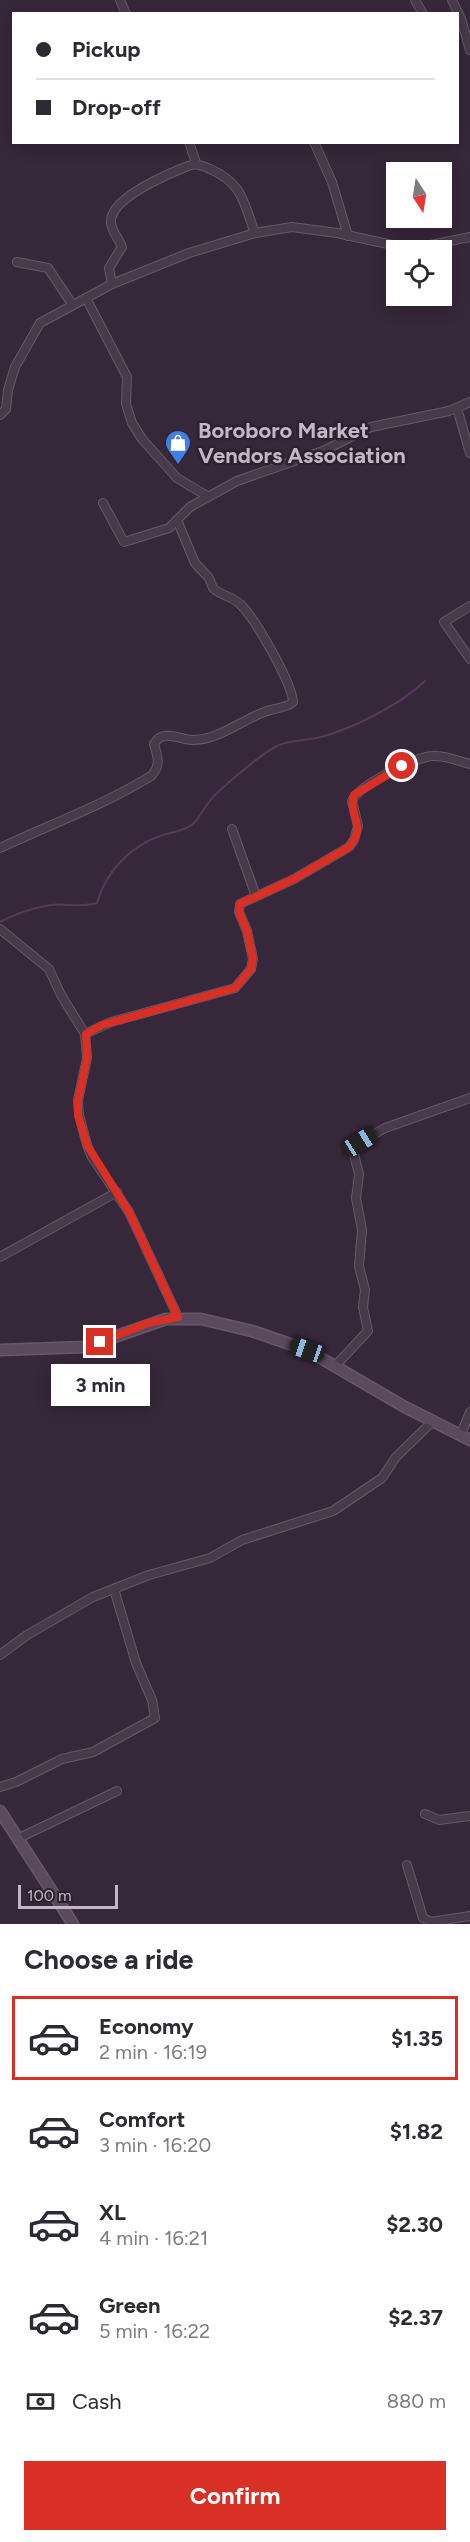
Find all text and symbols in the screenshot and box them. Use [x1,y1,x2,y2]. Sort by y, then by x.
text: Pickup [72,36,141,63]
text: Drop-off [72,94,161,121]
north arrow [386,162,452,228]
map controls [386,162,452,306]
button: locate [386,240,452,306]
place label: Boroboro Market Vendors Association [198,417,406,469]
shop icon: Boroboro Market Vendors Association [163,428,193,466]
route start [388,752,415,779]
car [340,1125,380,1159]
route end [86,1328,113,1355]
car [287,1336,327,1364]
callout: 3 min [51,1363,150,1405]
text: 3 min [76,1373,125,1397]
scale bar [18,1882,118,1910]
text: 100 m [27,1886,72,1905]
text: Choose a ride [24,1943,193,1976]
icon: car [27,2011,81,2065]
text: Economy [99,2013,194,2040]
text: $1.35 [391,2025,443,2052]
text: 2 min · 16:19 [99,2040,207,2064]
icon: car [27,2104,81,2158]
text: Comfort [99,2106,185,2133]
text: $1.82 [390,2118,443,2145]
text: 3 min · 16:20 [99,2133,211,2157]
icon: car [27,2197,81,2251]
text: XL [99,2199,126,2226]
text: $2.30 [386,2211,443,2238]
text: 4 min · 16:21 [99,2226,208,2250]
icon: car [27,2290,81,2344]
text: Green [99,2292,161,2319]
text: $2.37 [388,2304,443,2331]
text: 5 min · 16:22 [99,2319,210,2343]
icon: cash [24,2385,57,2418]
text: Cash [72,2388,122,2415]
text: 880 m [387,2389,446,2413]
button: Confirm [24,2461,446,2530]

